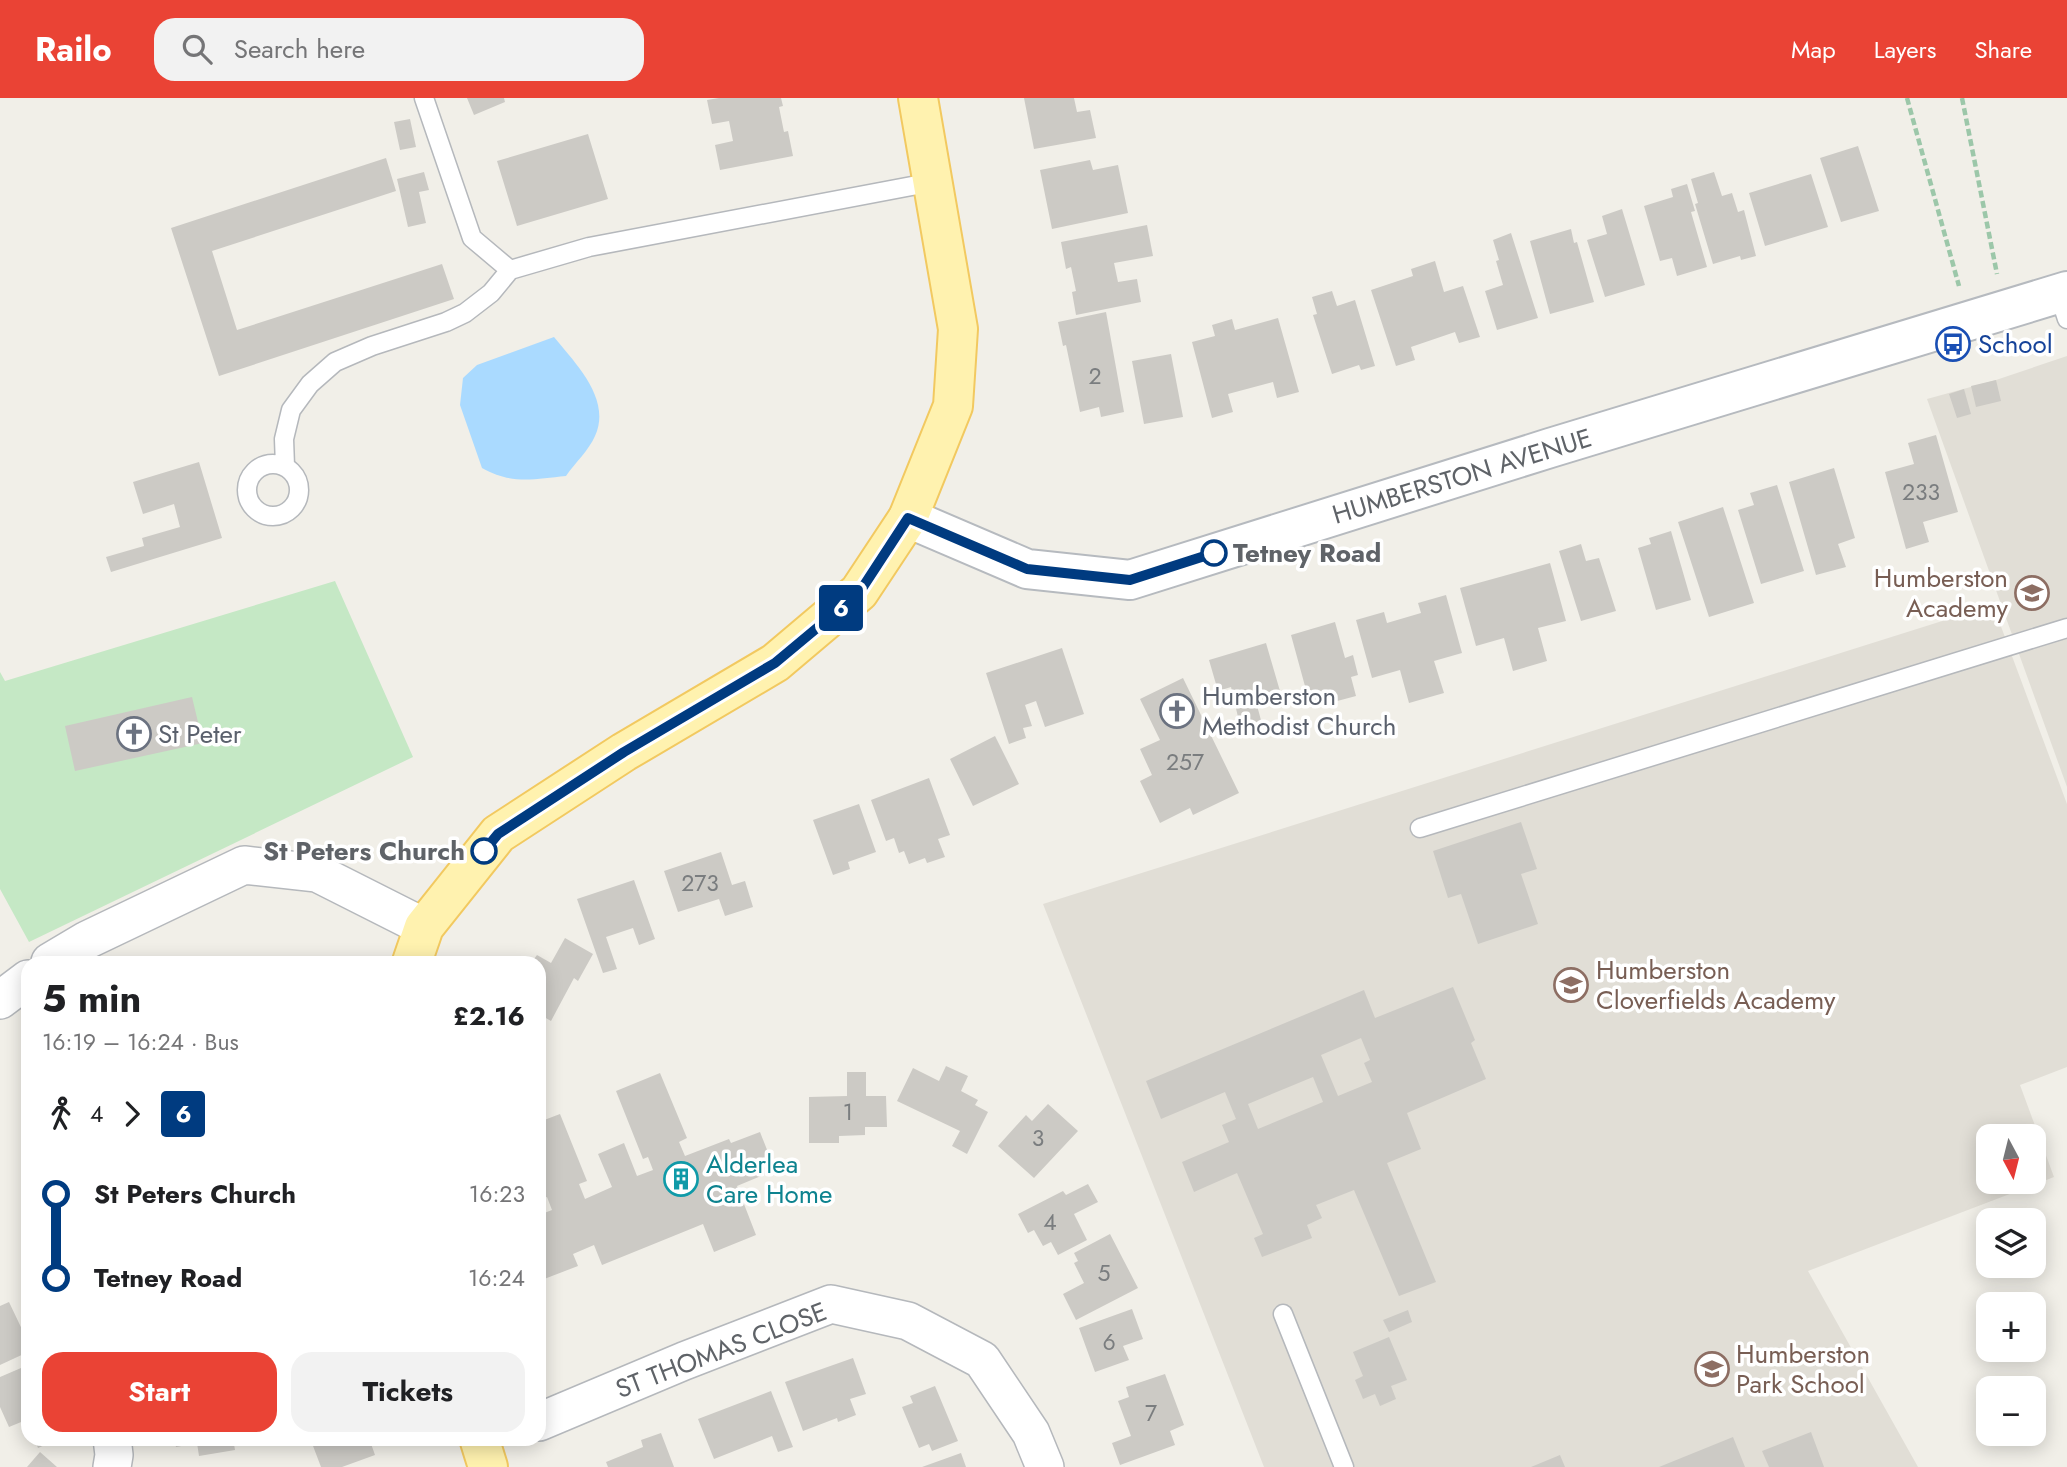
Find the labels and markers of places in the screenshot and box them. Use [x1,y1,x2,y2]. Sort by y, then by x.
bus stop icon: School [1934,325,1972,363]
place label: School [1978,325,2053,363]
place label: Tetney Road [1233,534,1381,572]
marker: Tetney Road [1201,540,1227,566]
place label: Humberston Academy [1874,559,2009,627]
school or university icon: Humberston Academy [2013,574,2051,612]
place label: Humberston Methodist Church [1202,677,1396,745]
church icon: Humberston Methodist Church [1158,692,1196,730]
church icon: St Peter [115,715,153,753]
place label: St Peter [158,715,242,753]
place label: St Peters Church [263,832,465,870]
marker: St Peters Church [471,838,497,864]
place label: Humberston Cloverfields Academy [1596,951,1836,1019]
school or university icon: Humberston Cloverfields Academy [1552,966,1590,1004]
place label: Alderlea Care Home [706,1145,833,1213]
building icon: Alderlea Care Home [662,1160,700,1198]
place label: Humberston Park School [1736,1335,1870,1403]
school or university icon: Humberston Park School [1693,1350,1731,1388]

